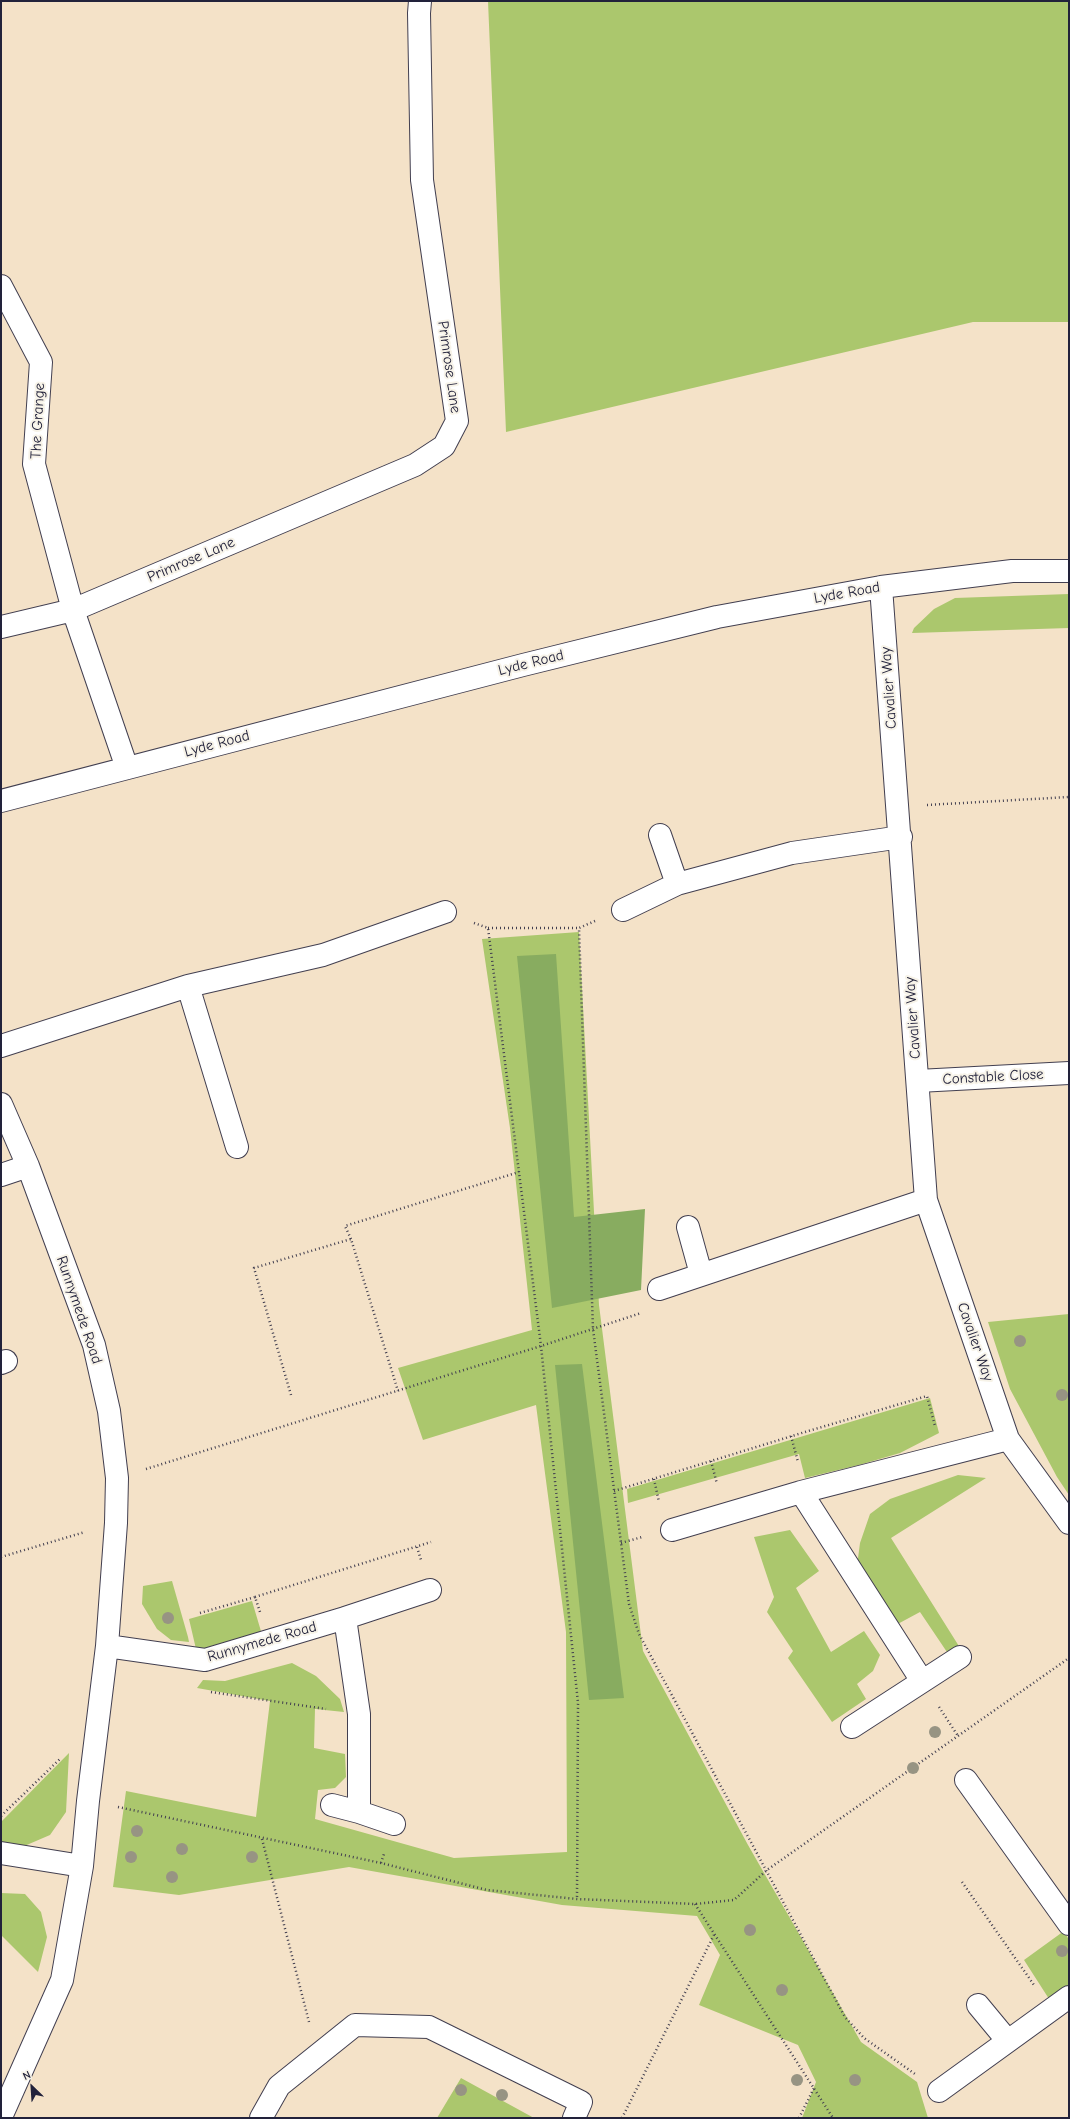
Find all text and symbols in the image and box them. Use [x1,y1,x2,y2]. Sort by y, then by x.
street label: Primrose Lane [434,320,464,414]
street label: The Grange [27,382,49,460]
street label: Primrose Lane [145,534,237,586]
street label: Lyde Road [813,578,881,608]
street label: Lyde Road [496,646,566,680]
street label: Cavalier Way [877,646,901,730]
street label: Lyde Road [182,727,252,761]
street label: Cavalier Way [901,976,925,1060]
street label: Constable Close [942,1065,1044,1089]
street label: Runnymede Road [52,1254,106,1366]
street label: Cavalier Way [953,1300,997,1384]
street label: Runnymede Road [205,1618,319,1666]
north arrow [12,2067,52,2107]
text: N [21,2068,33,2083]

